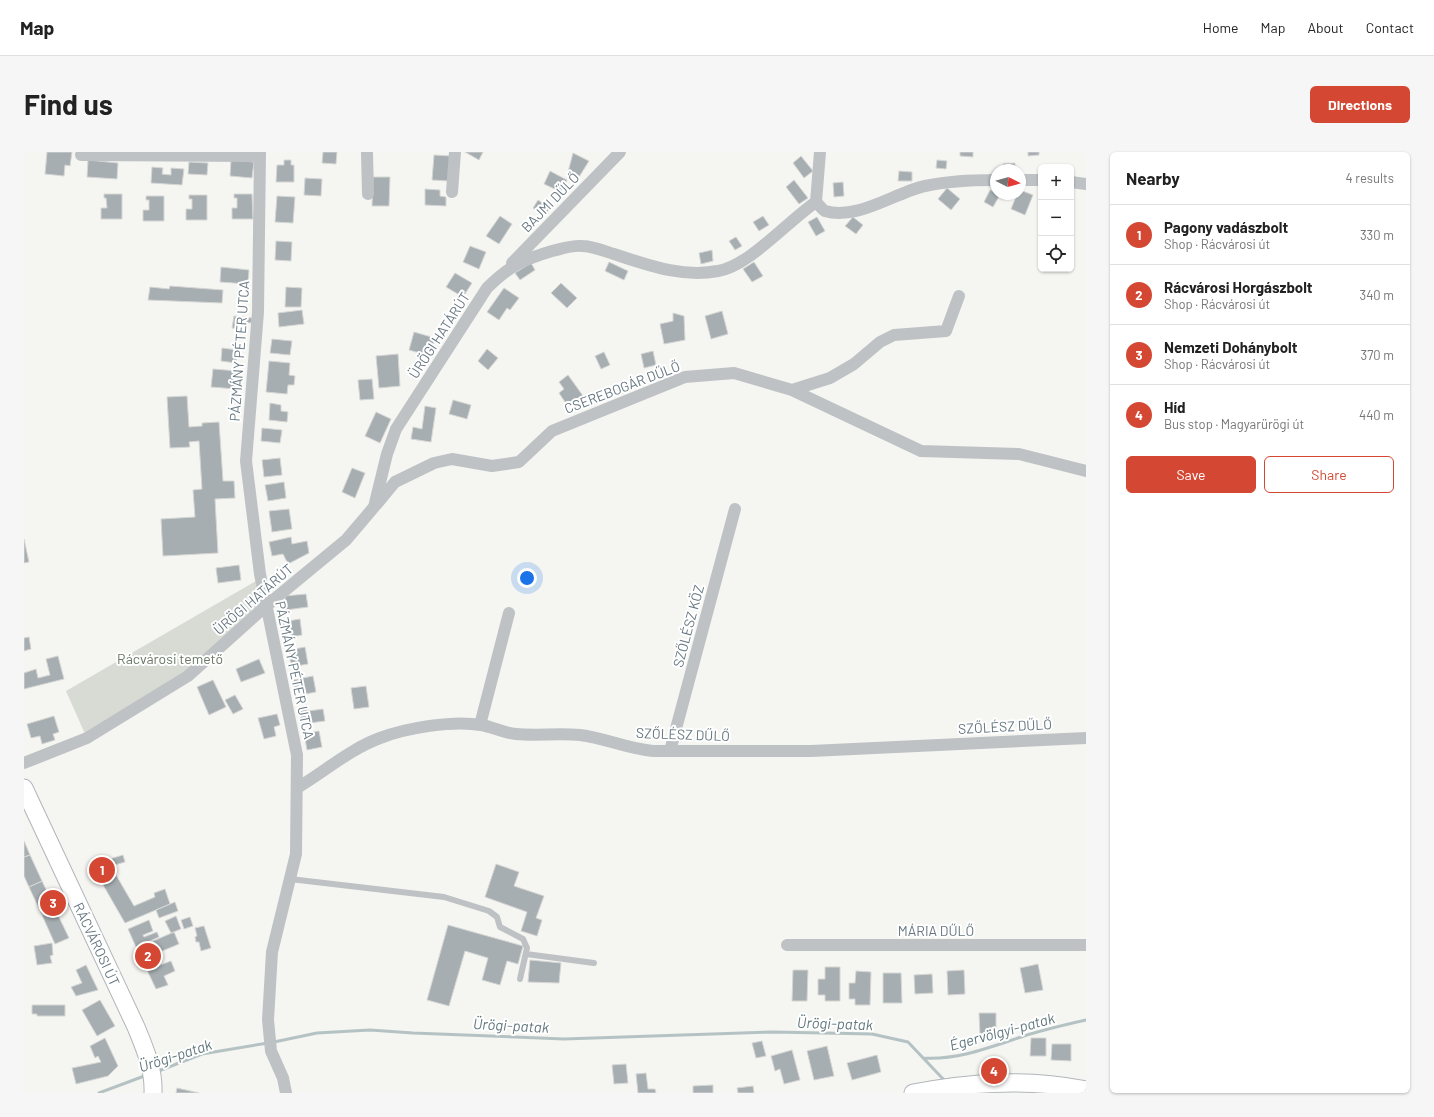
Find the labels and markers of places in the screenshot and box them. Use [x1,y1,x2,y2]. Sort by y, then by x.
pin: 1 [89,855,115,885]
pin: 3 [40,888,66,918]
pin: 2 [135,941,161,971]
pin: 4 [981,1056,1007,1086]

